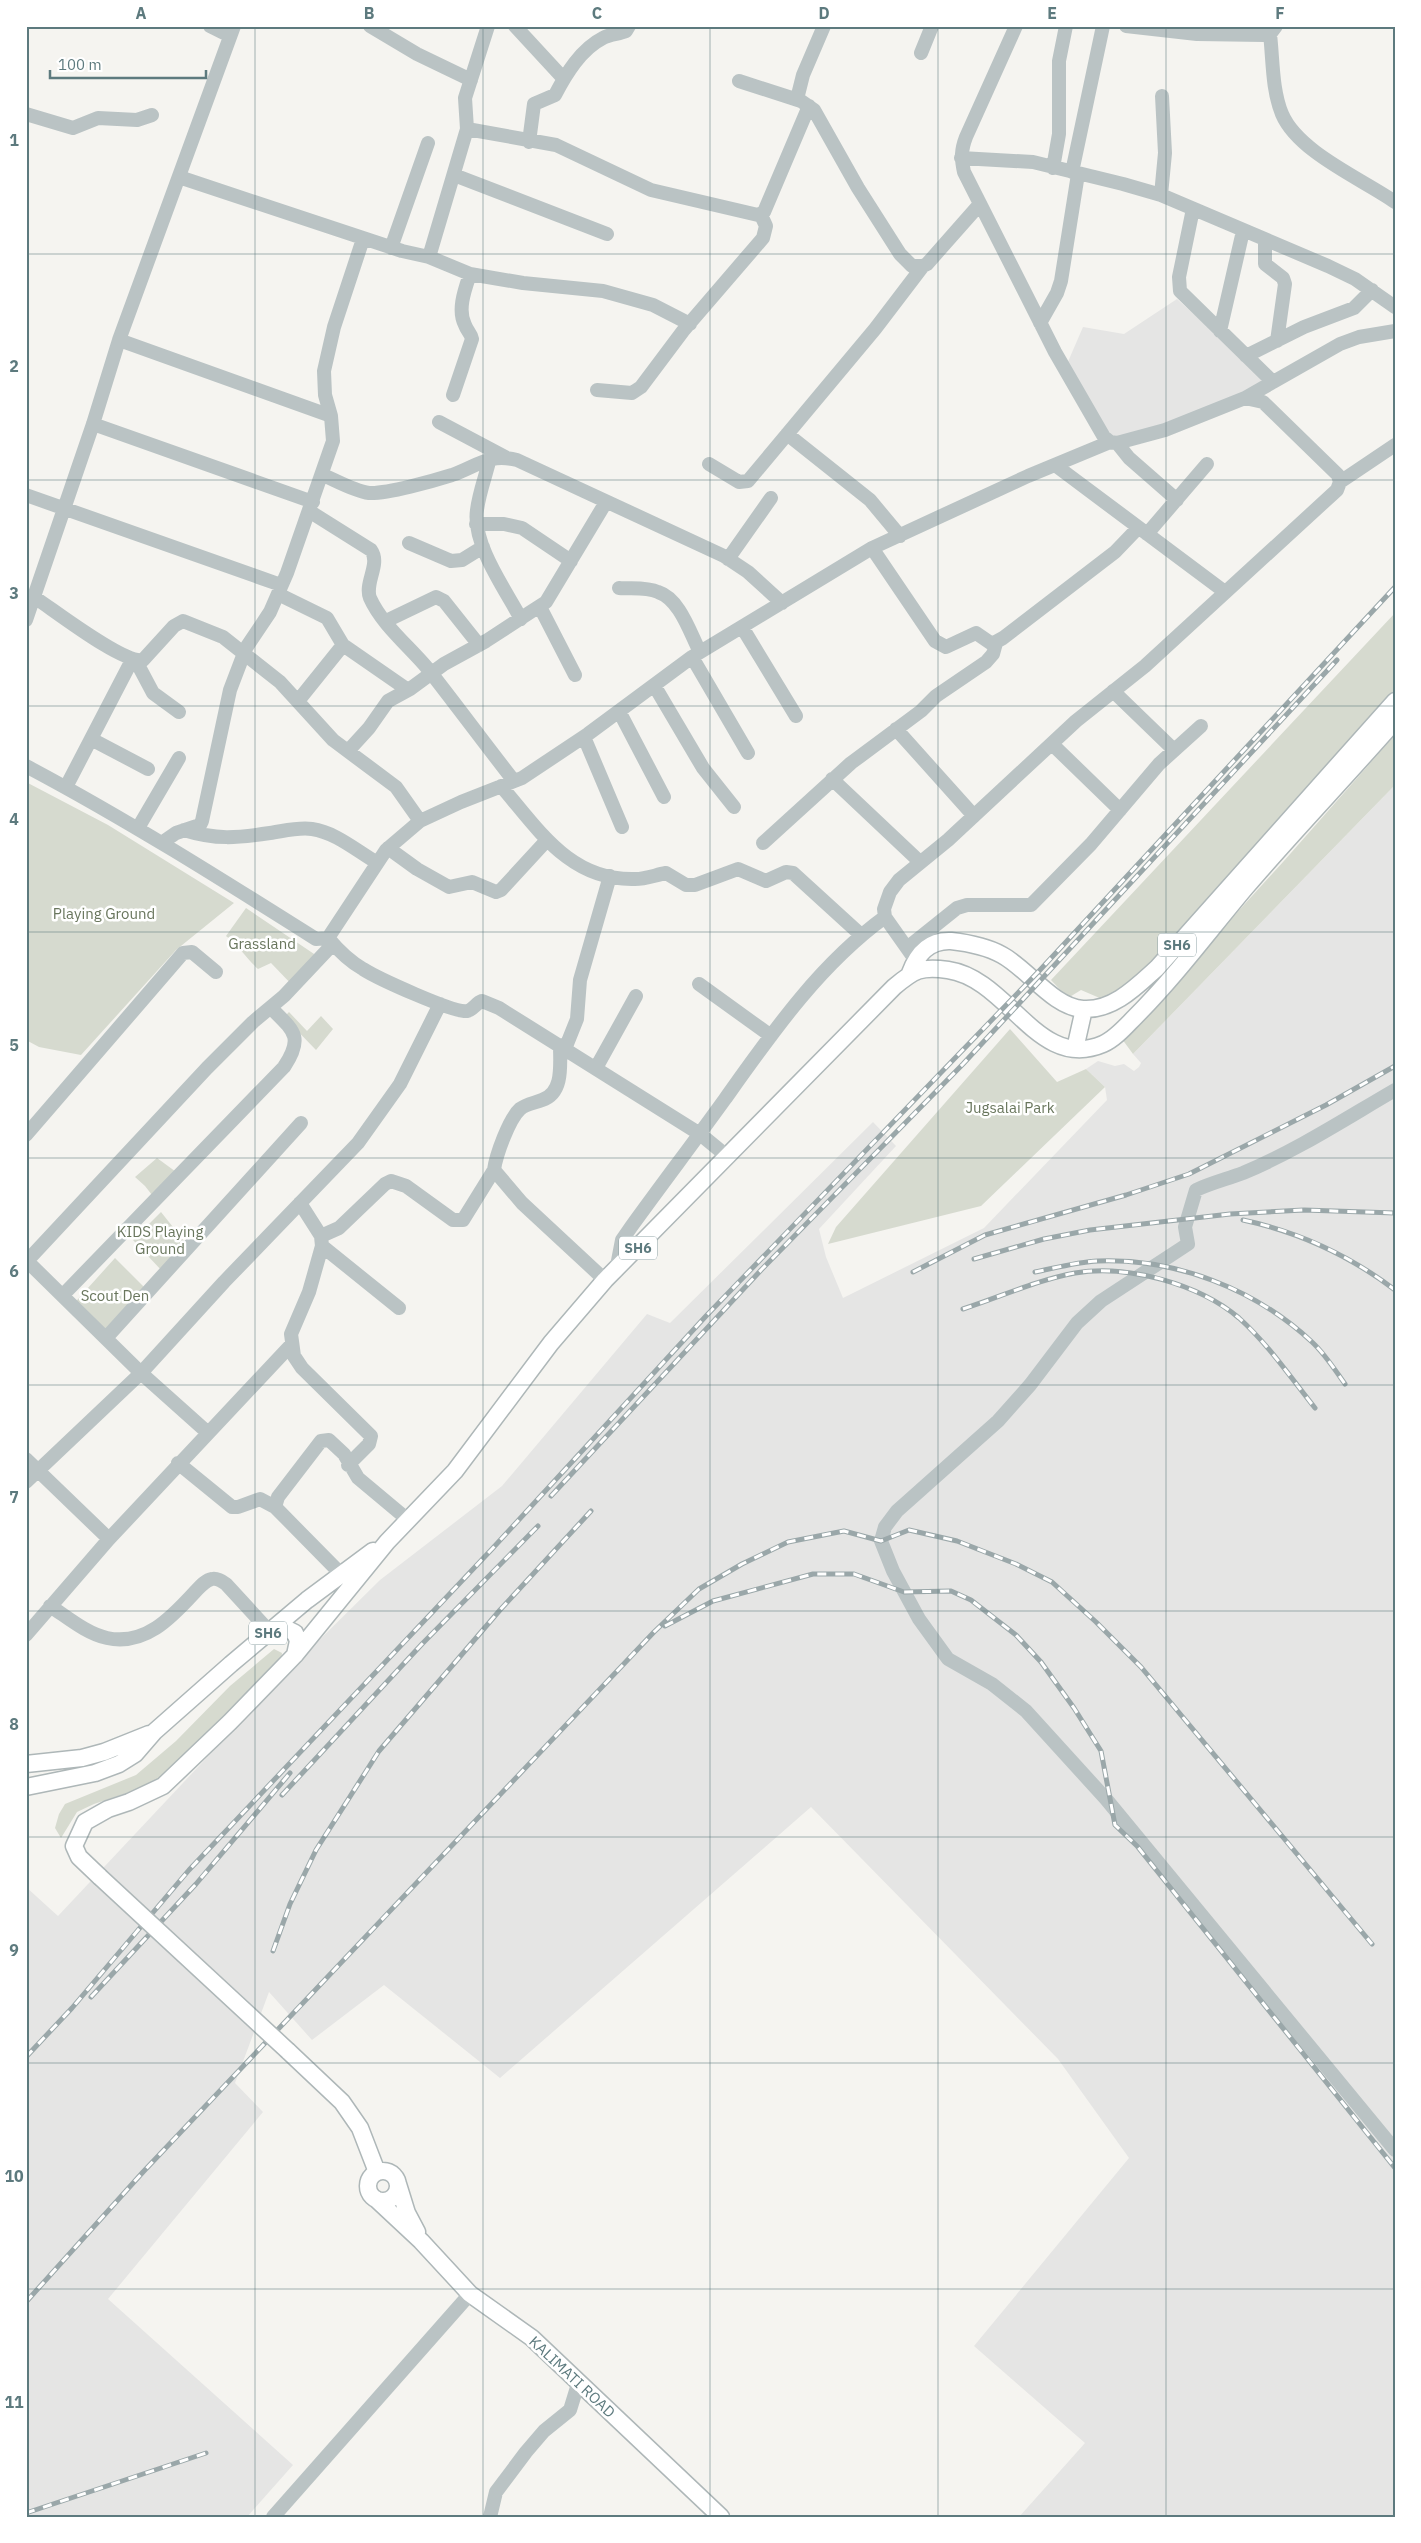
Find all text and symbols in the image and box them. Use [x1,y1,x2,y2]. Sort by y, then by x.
text: A [136,3,147,23]
text: B [364,3,375,23]
text: C [592,3,602,23]
text: D [818,3,830,23]
text: E [1047,3,1057,23]
text: F [1275,3,1285,23]
scale bar [50,48,206,80]
text: 100 m [58,55,102,74]
text: 1 [9,130,19,150]
text: 2 [9,356,19,376]
text: 3 [9,583,19,603]
text: 4 [9,809,19,829]
park label: Playing Ground [53,904,155,923]
park label: Grassland [228,934,296,953]
road number: SH6 [1158,934,1196,956]
text: 5 [9,1035,19,1055]
park label: Jugsalai Park [965,1098,1055,1117]
park label: KIDS Playing Ground [117,1222,203,1258]
road number: SH6 [619,1236,657,1260]
text: 6 [9,1261,19,1281]
park label: Scout Den [81,1286,149,1305]
text: 7 [9,1487,19,1507]
road number: SH6 [249,1622,287,1645]
text: 8 [9,1714,19,1734]
text: 9 [9,1940,19,1960]
text: 10 [4,2166,24,2186]
street label: KALIMATI ROAD [525,2332,619,2421]
text: 11 [4,2392,24,2412]

